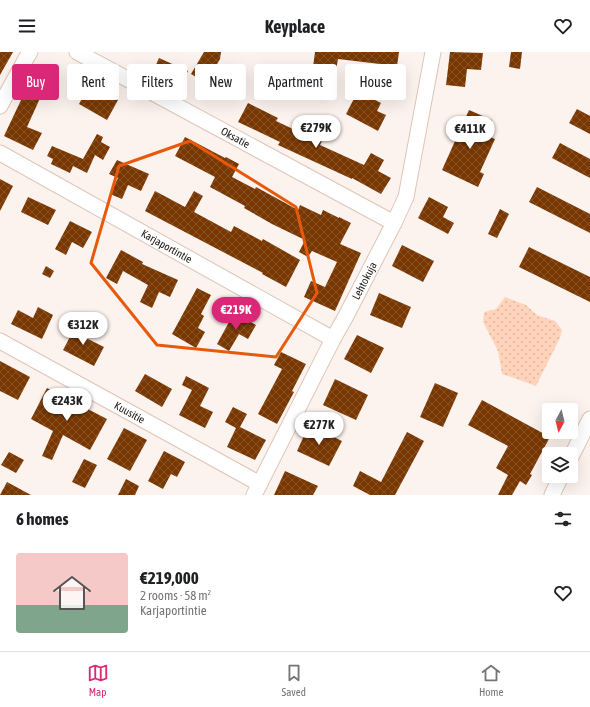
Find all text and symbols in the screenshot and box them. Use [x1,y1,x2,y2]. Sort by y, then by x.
icon: menu [16,15,38,37]
icon: heart [552,15,574,37]
text: Keyplace [265,16,325,37]
chip: Buy [12,64,59,100]
chip: Rent [67,64,119,100]
chip: Filters [127,64,187,100]
chip: New [195,64,246,100]
chip: Apartment [254,64,337,100]
chip: House [345,64,406,100]
pin: €279K [288,115,344,149]
pin: €411K [442,116,498,150]
text: €279K [301,120,331,135]
text: €411K [455,121,485,136]
street label: Oksatie [219,125,252,150]
street label: Karjaportintie [139,227,194,265]
street label: Lehtokuja [350,260,379,302]
pin: €219K [208,297,264,331]
text: €219K [221,302,251,317]
pin: €312K [55,312,111,346]
text: €312K [68,317,98,332]
pin: €243K [39,388,95,422]
text: €243K [52,393,82,408]
street label: Kuusitie [112,399,147,426]
north arrow [542,403,578,439]
map controls [542,403,578,483]
pin: €277K [291,412,347,446]
text: €277K [304,417,334,432]
button: layers [542,447,578,483]
icon: filters [552,508,574,530]
text: 6 homes [16,509,69,529]
text: €219,000 [140,568,199,588]
icon: home [48,569,96,617]
icon: heart [552,582,574,604]
text: 2 rooms · 58 m² [140,588,211,603]
text: Karjaportintie [140,603,207,618]
tab: Map [87,662,109,698]
tab: Saved [282,662,306,698]
tab: Home [479,662,503,698]

